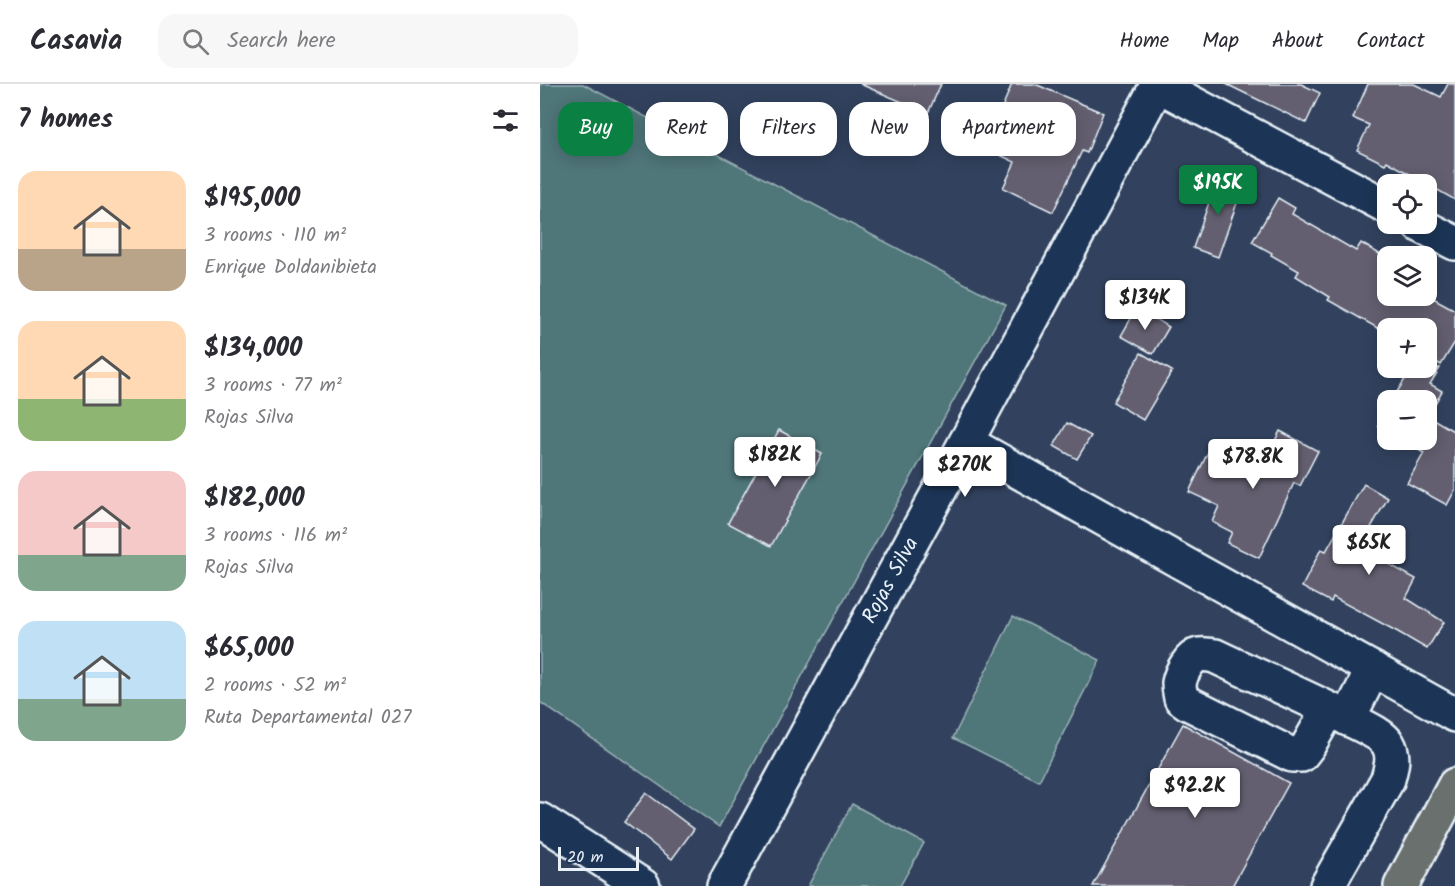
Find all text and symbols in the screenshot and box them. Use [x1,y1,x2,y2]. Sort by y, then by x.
search box [158,14,578,68]
text: Casavia [30,19,122,64]
text: Search here [227,24,336,59]
icon: search [179,25,212,58]
text: Home [1120,25,1169,58]
text: Map [1202,25,1239,58]
text: About [1272,25,1323,58]
text: Contact [1356,25,1425,58]
text: 7 homes [18,99,113,141]
chip: Buy [558,102,633,156]
chip: Rent [645,102,728,156]
chip: Filters [740,102,837,156]
chip: New [849,102,929,156]
chip: Apartment [941,102,1076,156]
icon: filters [489,104,522,137]
pin: $195K [1176,165,1260,216]
text: $195K [1193,168,1243,200]
map controls [1377,174,1437,450]
button: locate [1377,174,1437,234]
text: $195,000 [204,178,300,220]
icon: home [66,195,138,267]
text: 3 rooms · 110 m² [204,220,346,252]
button: layers [1377,246,1437,306]
text: Enrique Doldanibieta [204,252,377,284]
pin: $134K [1103,280,1187,331]
text: $134K [1119,283,1171,315]
button: + [1377,318,1437,378]
text: $134,000 [204,328,302,370]
icon: home [66,345,138,417]
text: 3 rooms · 77 m² [204,370,342,402]
button: − [1377,390,1437,450]
text: Rojas Silva [204,402,294,434]
pin: $182K [733,437,817,488]
pin: $78.8K [1204,439,1302,490]
text: $182K [748,440,802,472]
text: $78.8K [1222,442,1284,474]
pin: $270K [923,447,1007,498]
text: $270K [937,450,993,482]
text: $182,000 [204,478,305,520]
icon: home [66,495,138,567]
text: 3 rooms · 116 m² [204,520,347,552]
pin: $65K [1333,525,1405,576]
text: $65K [1347,528,1391,560]
street label: Rojas Silva [853,531,928,630]
text: Rojas Silva [204,552,294,584]
text: $65,000 [204,628,293,670]
icon: home [66,645,138,717]
text: 2 rooms · 52 m² [204,670,346,702]
text: Ruta Departamental 027 [204,702,411,734]
pin: $92.2K [1146,768,1244,819]
text: $92.2K [1164,771,1226,803]
scale bar [558,844,639,872]
text: 20 m [567,845,603,870]

